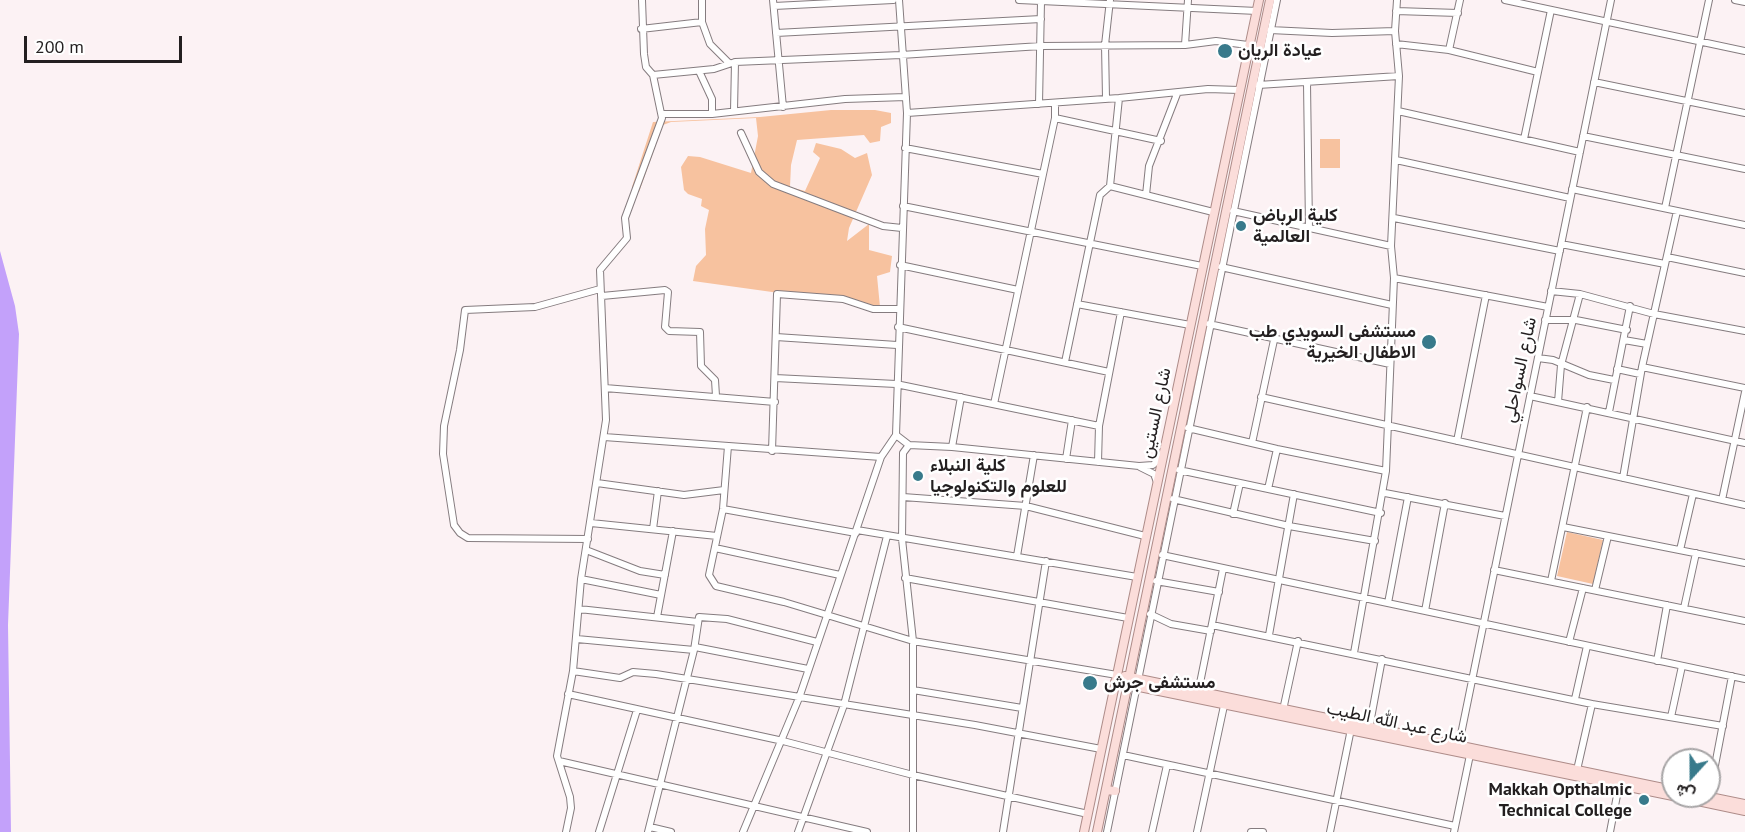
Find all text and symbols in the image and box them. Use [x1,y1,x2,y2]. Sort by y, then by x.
scale bar [27,24,184,62]
text: 200 m [35,35,84,58]
place label: عيادة الريان [1238,40,1322,62]
marker: عيادة الريان [1216,42,1234,60]
place label: كلية الرباض العالمية [1253,205,1338,248]
marker: كلية الرباض العالمية [1234,219,1248,233]
street label: شارع السواحلي [1498,315,1542,425]
place label: مستشفى السويدي طب الاطفال الخيرية [1249,321,1416,364]
marker: مستشفى السويدي طب الاطفال الخيرية [1420,333,1438,351]
street label: شارع الستين [1136,366,1176,460]
place label: كلية النبلاء للعلوم والتكنولوجيا [930,455,1067,498]
marker: كلية النبلاء للعلوم والتكنولوجيا [911,469,925,483]
place label: مستشفى جرش [1104,672,1216,694]
marker: مستشفى جرش [1081,674,1099,692]
street label: شارع عبد الله الطيب [1325,698,1469,748]
north arrow [1661,748,1721,808]
place label: Makkah Opthalmic Technical College [1488,779,1632,822]
text: ش [1673,780,1698,806]
marker: Makkah Opthalmic Technical College [1637,793,1651,807]

